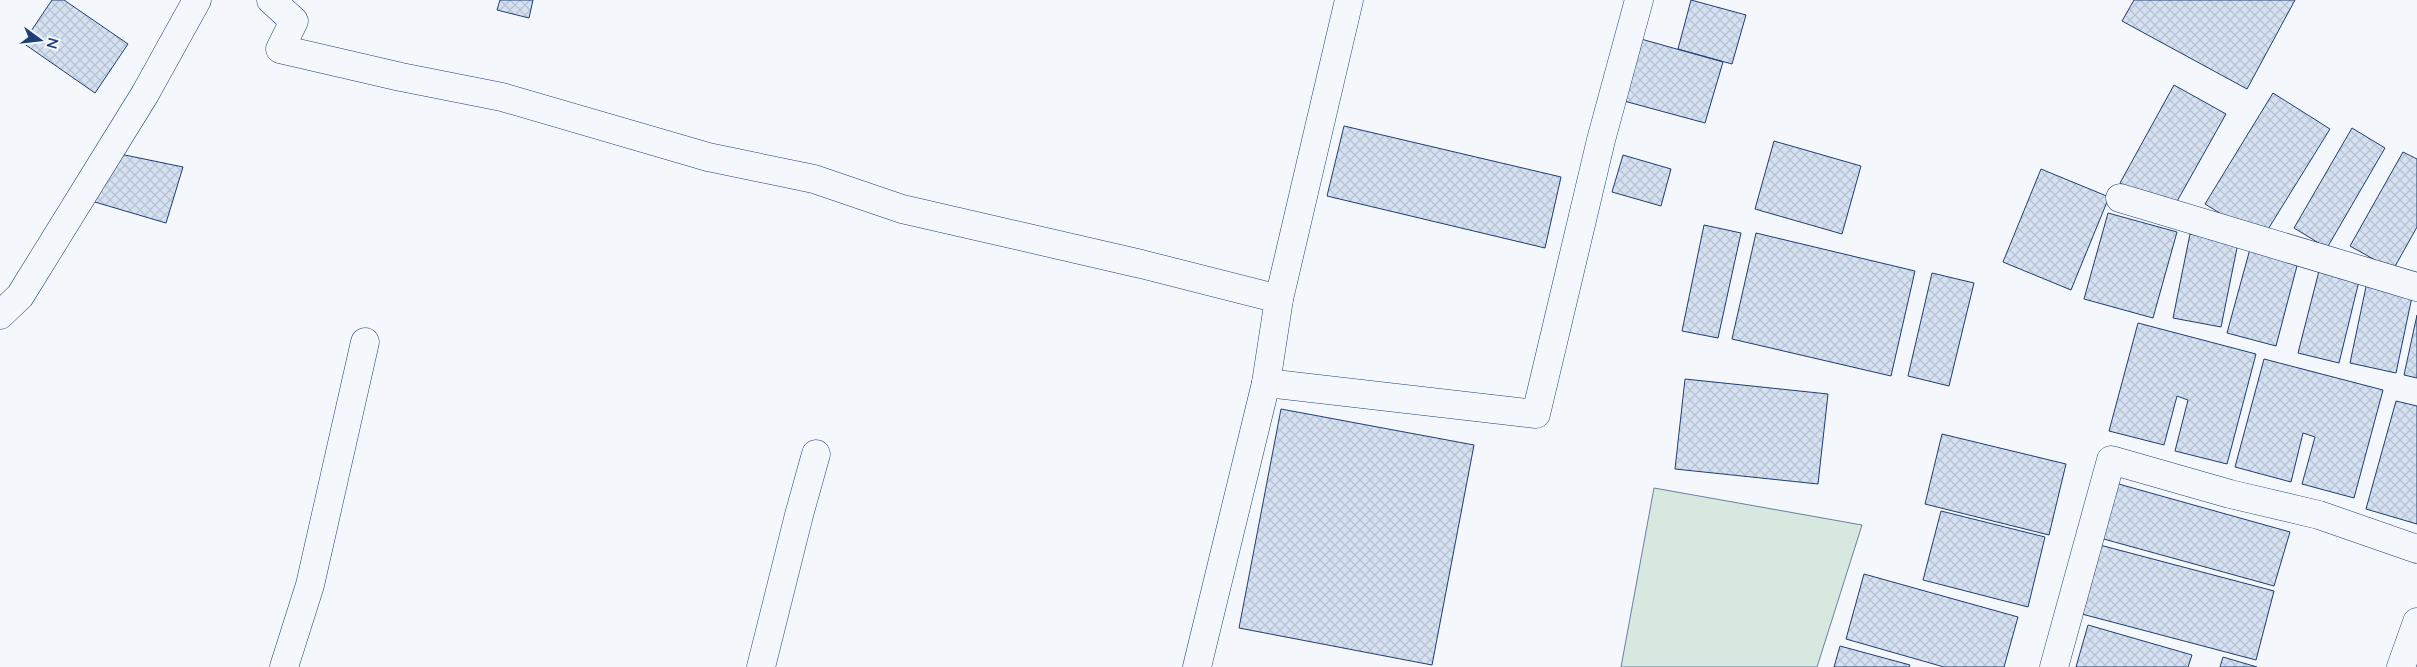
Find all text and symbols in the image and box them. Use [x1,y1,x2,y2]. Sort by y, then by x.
north arrow [15,15,65,65]
text: N [43,36,63,51]

